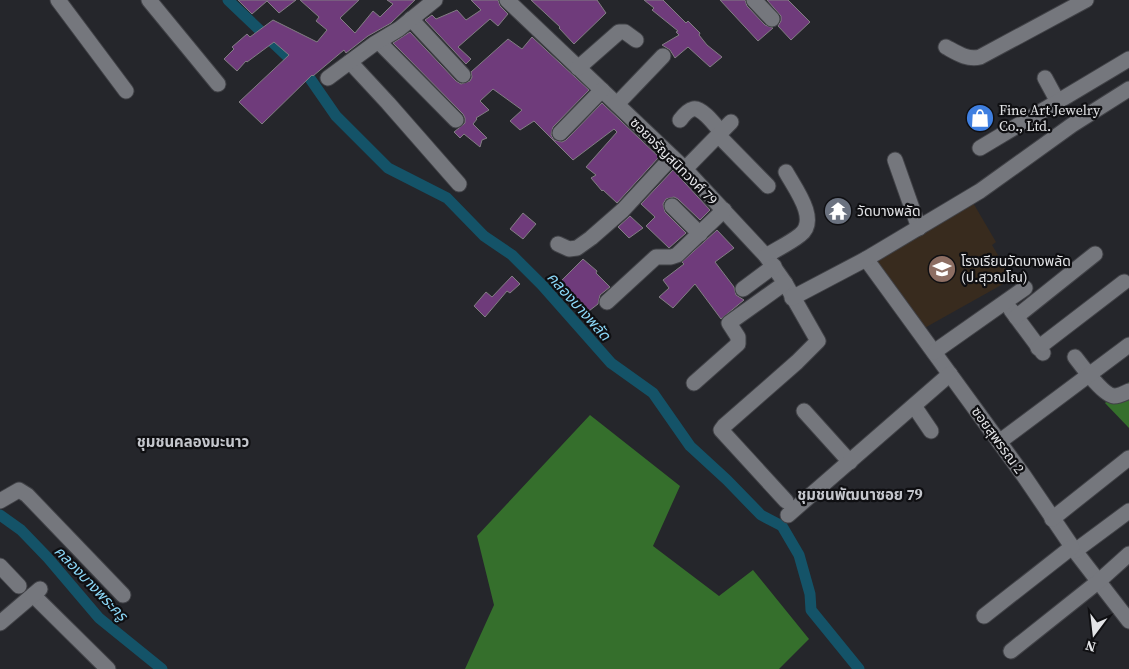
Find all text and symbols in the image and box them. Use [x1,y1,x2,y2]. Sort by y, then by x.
place label: Fine Art Jewelry Co., Ltd. [999,100,1101,136]
shop icon: Fine Art Jewelry Co., Ltd. [965,103,995,133]
street label: ซอยจรัญสนิทวงศ์ 79 [626,113,722,209]
temple icon: วัดบางพลัด [823,196,853,226]
place label: วัดบางพลัด [857,201,921,221]
place label: โรงเรียนวัดบางพลัด (ป.สุวณโณ) [961,251,1071,287]
school or university icon: โรงเรียนวัดบางพลัด (ป.สุวณโณ) [927,254,957,284]
water label: คลองบางพลัด [542,267,616,345]
street label: ซอยสุพรรณ 2 [967,402,1029,478]
district label: ชุมชนคลองมะนาว [137,431,249,452]
district label: ชุมชนพัฒนาซอย 79 [797,484,923,505]
water label: คลองบางพระครู [50,541,133,626]
north arrow [1069,609,1119,659]
text: N [1083,636,1098,658]

